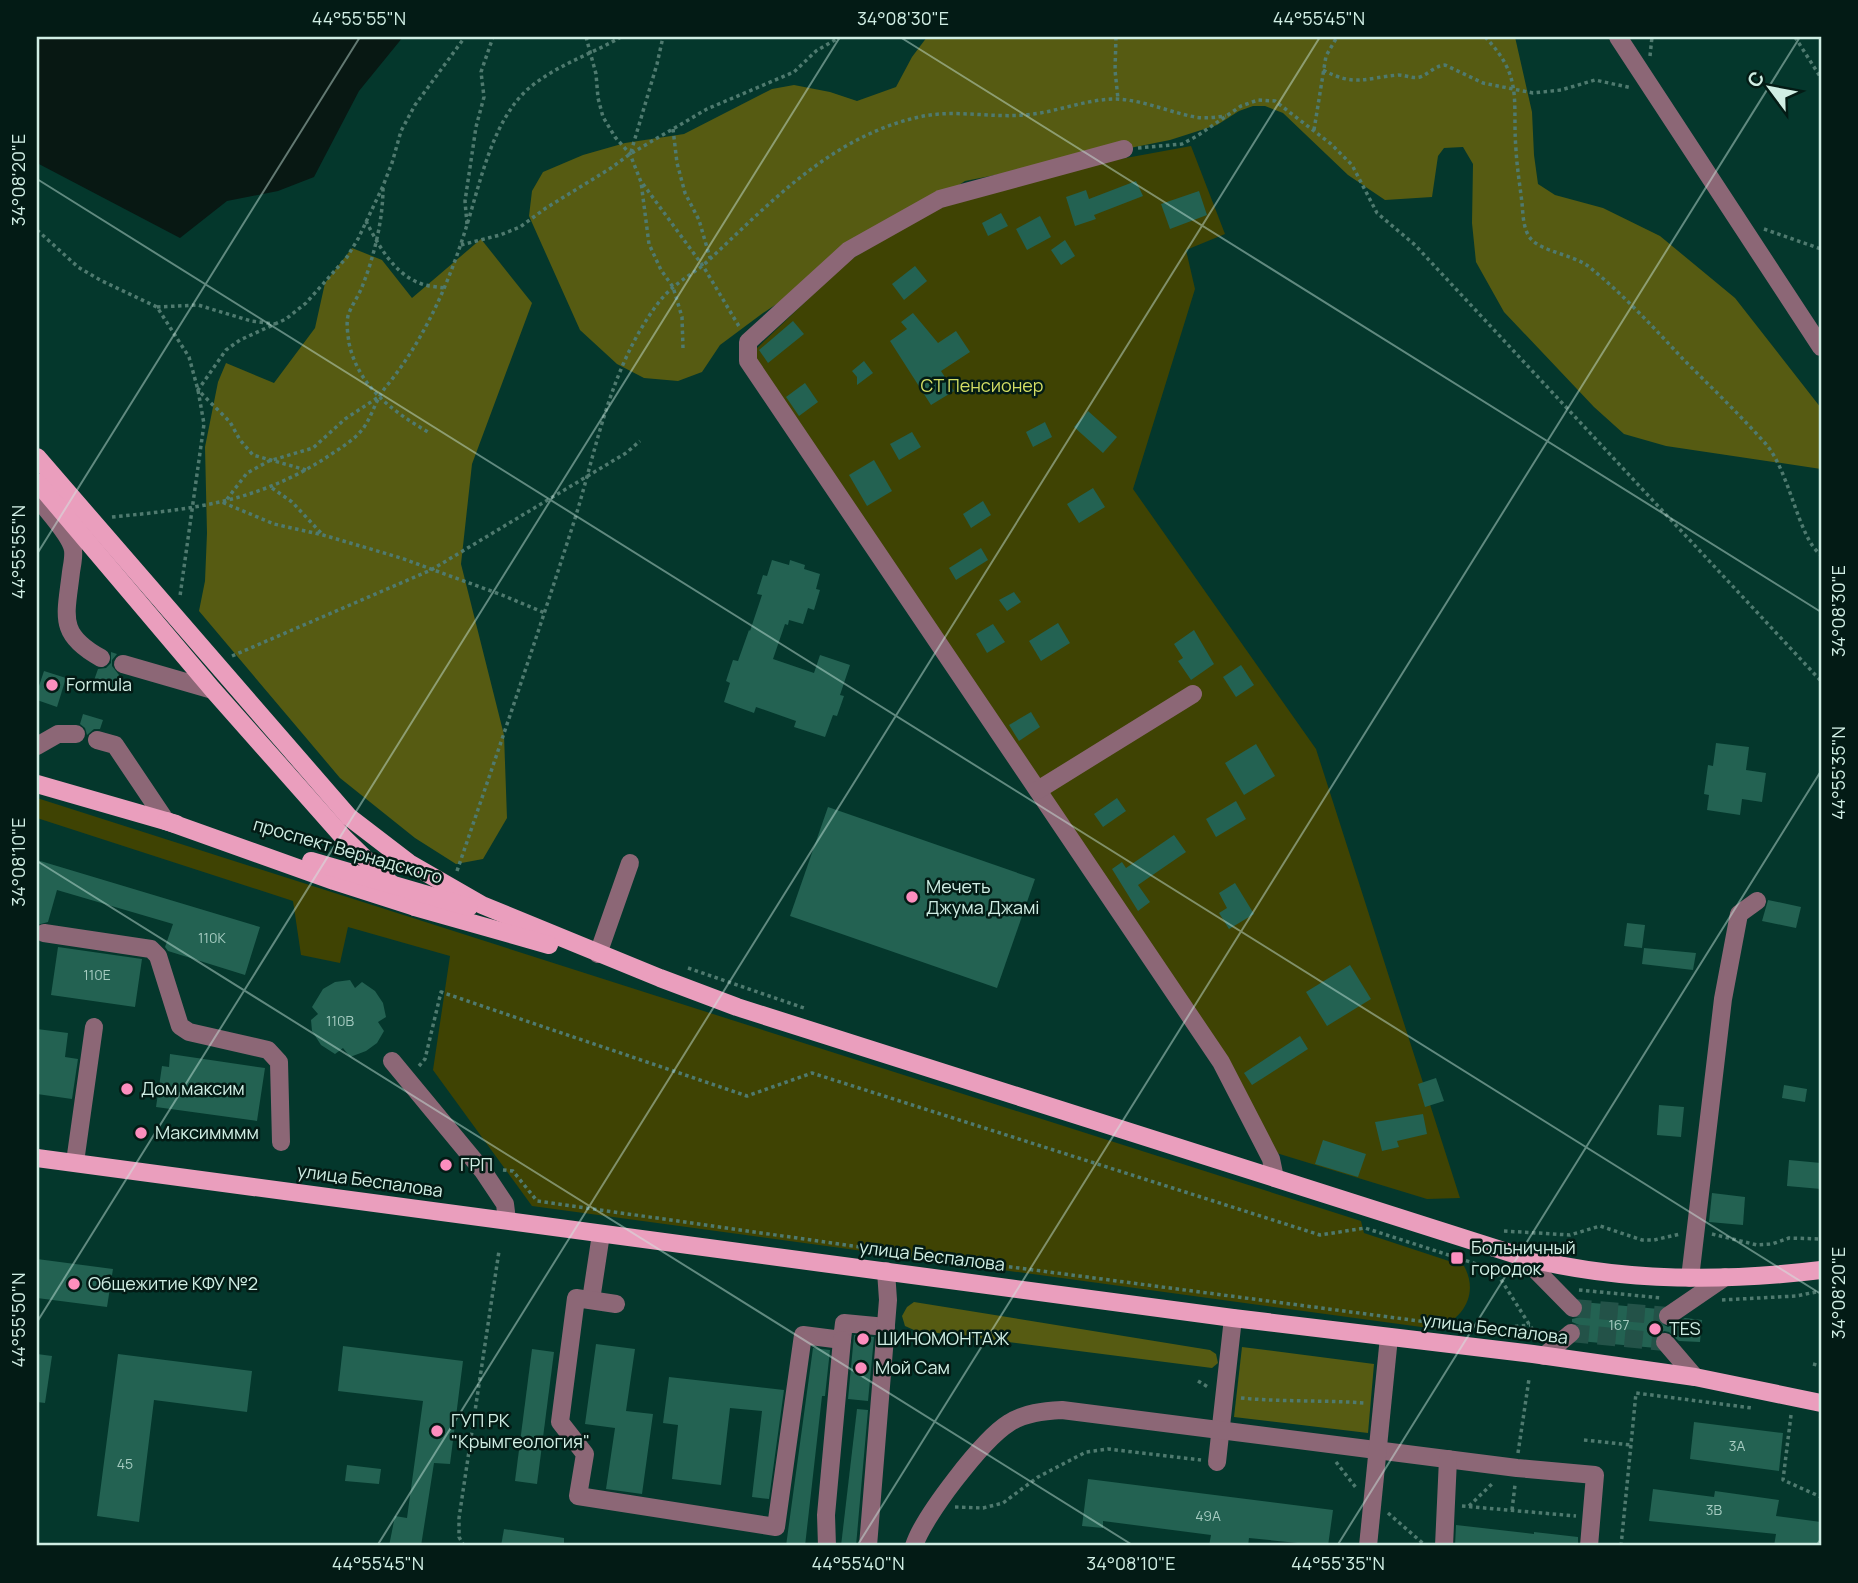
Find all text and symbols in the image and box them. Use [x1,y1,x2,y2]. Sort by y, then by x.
text: 44°55'55"N [312,6,406,30]
text: 34°08'30"E [857,6,949,30]
text: 44°55'45"N [1273,6,1365,30]
north arrow [1736,52,1806,122]
text: С [1741,66,1770,92]
text: 34°08'20"E [6,134,30,226]
park label: СТ Пенсионер [921,373,1043,397]
text: 44°55'55"N [6,505,30,599]
text: 34°08'30"E [1826,565,1850,657]
place label: Formula [66,672,132,696]
marker: Formula [44,677,60,693]
text: 44°55'35"N [1826,726,1850,820]
street label: проспект Вернадского [251,812,446,889]
text: 34°08'10"E [6,817,30,907]
place label: Мечеть Джума Джамі [926,874,1040,919]
marker: Мечеть Джума Джамі [904,889,920,905]
house number: 110К [198,928,227,947]
house number: 110Е [83,965,111,984]
house number: 110В [326,1011,354,1030]
place label: Дом максим [141,1076,245,1100]
marker: Дом максим [119,1081,135,1097]
place label: Максимммм [155,1120,259,1144]
marker: Максимммм [133,1125,149,1141]
place label: ГРП [460,1152,493,1176]
marker: ГРП [438,1157,454,1173]
street label: улица Беспалова [296,1158,444,1202]
street label: улица Беспалова [858,1234,1006,1276]
place label: Больничный городок [1471,1235,1576,1280]
text: 34°08'20"E [1826,1247,1850,1339]
marker: Больничный городок [1449,1250,1465,1266]
place label: Общежитие КФУ №2 [88,1271,258,1295]
text: 44°55'50"N [6,1273,30,1367]
marker: Общежитие КФУ №2 [66,1276,82,1292]
street label: улица Беспалова [1421,1307,1569,1349]
house number: 167 [1608,1315,1630,1334]
place label: TES [1669,1316,1701,1340]
marker: TES [1647,1321,1663,1337]
place label: ШИНОМОНТАЖ [877,1326,1009,1350]
marker: ШИНОМОНТАЖ [855,1331,871,1347]
place label: Мой Сам [875,1355,950,1379]
marker: Мой Сам [853,1360,869,1376]
place label: ГУП РК "Крымгеология" [451,1408,590,1453]
marker: ГУП РК "Крымгеология" [429,1423,445,1439]
house number: 3А [1729,1436,1745,1455]
house number: 45 [117,1454,133,1473]
house number: 3В [1706,1500,1723,1519]
house number: 49А [1195,1506,1221,1525]
text: 44°55'45"N [332,1551,424,1575]
text: 44°55'40"N [812,1551,904,1575]
text: 34°08'10"E [1086,1551,1176,1575]
text: 44°55'35"N [1291,1551,1385,1575]

